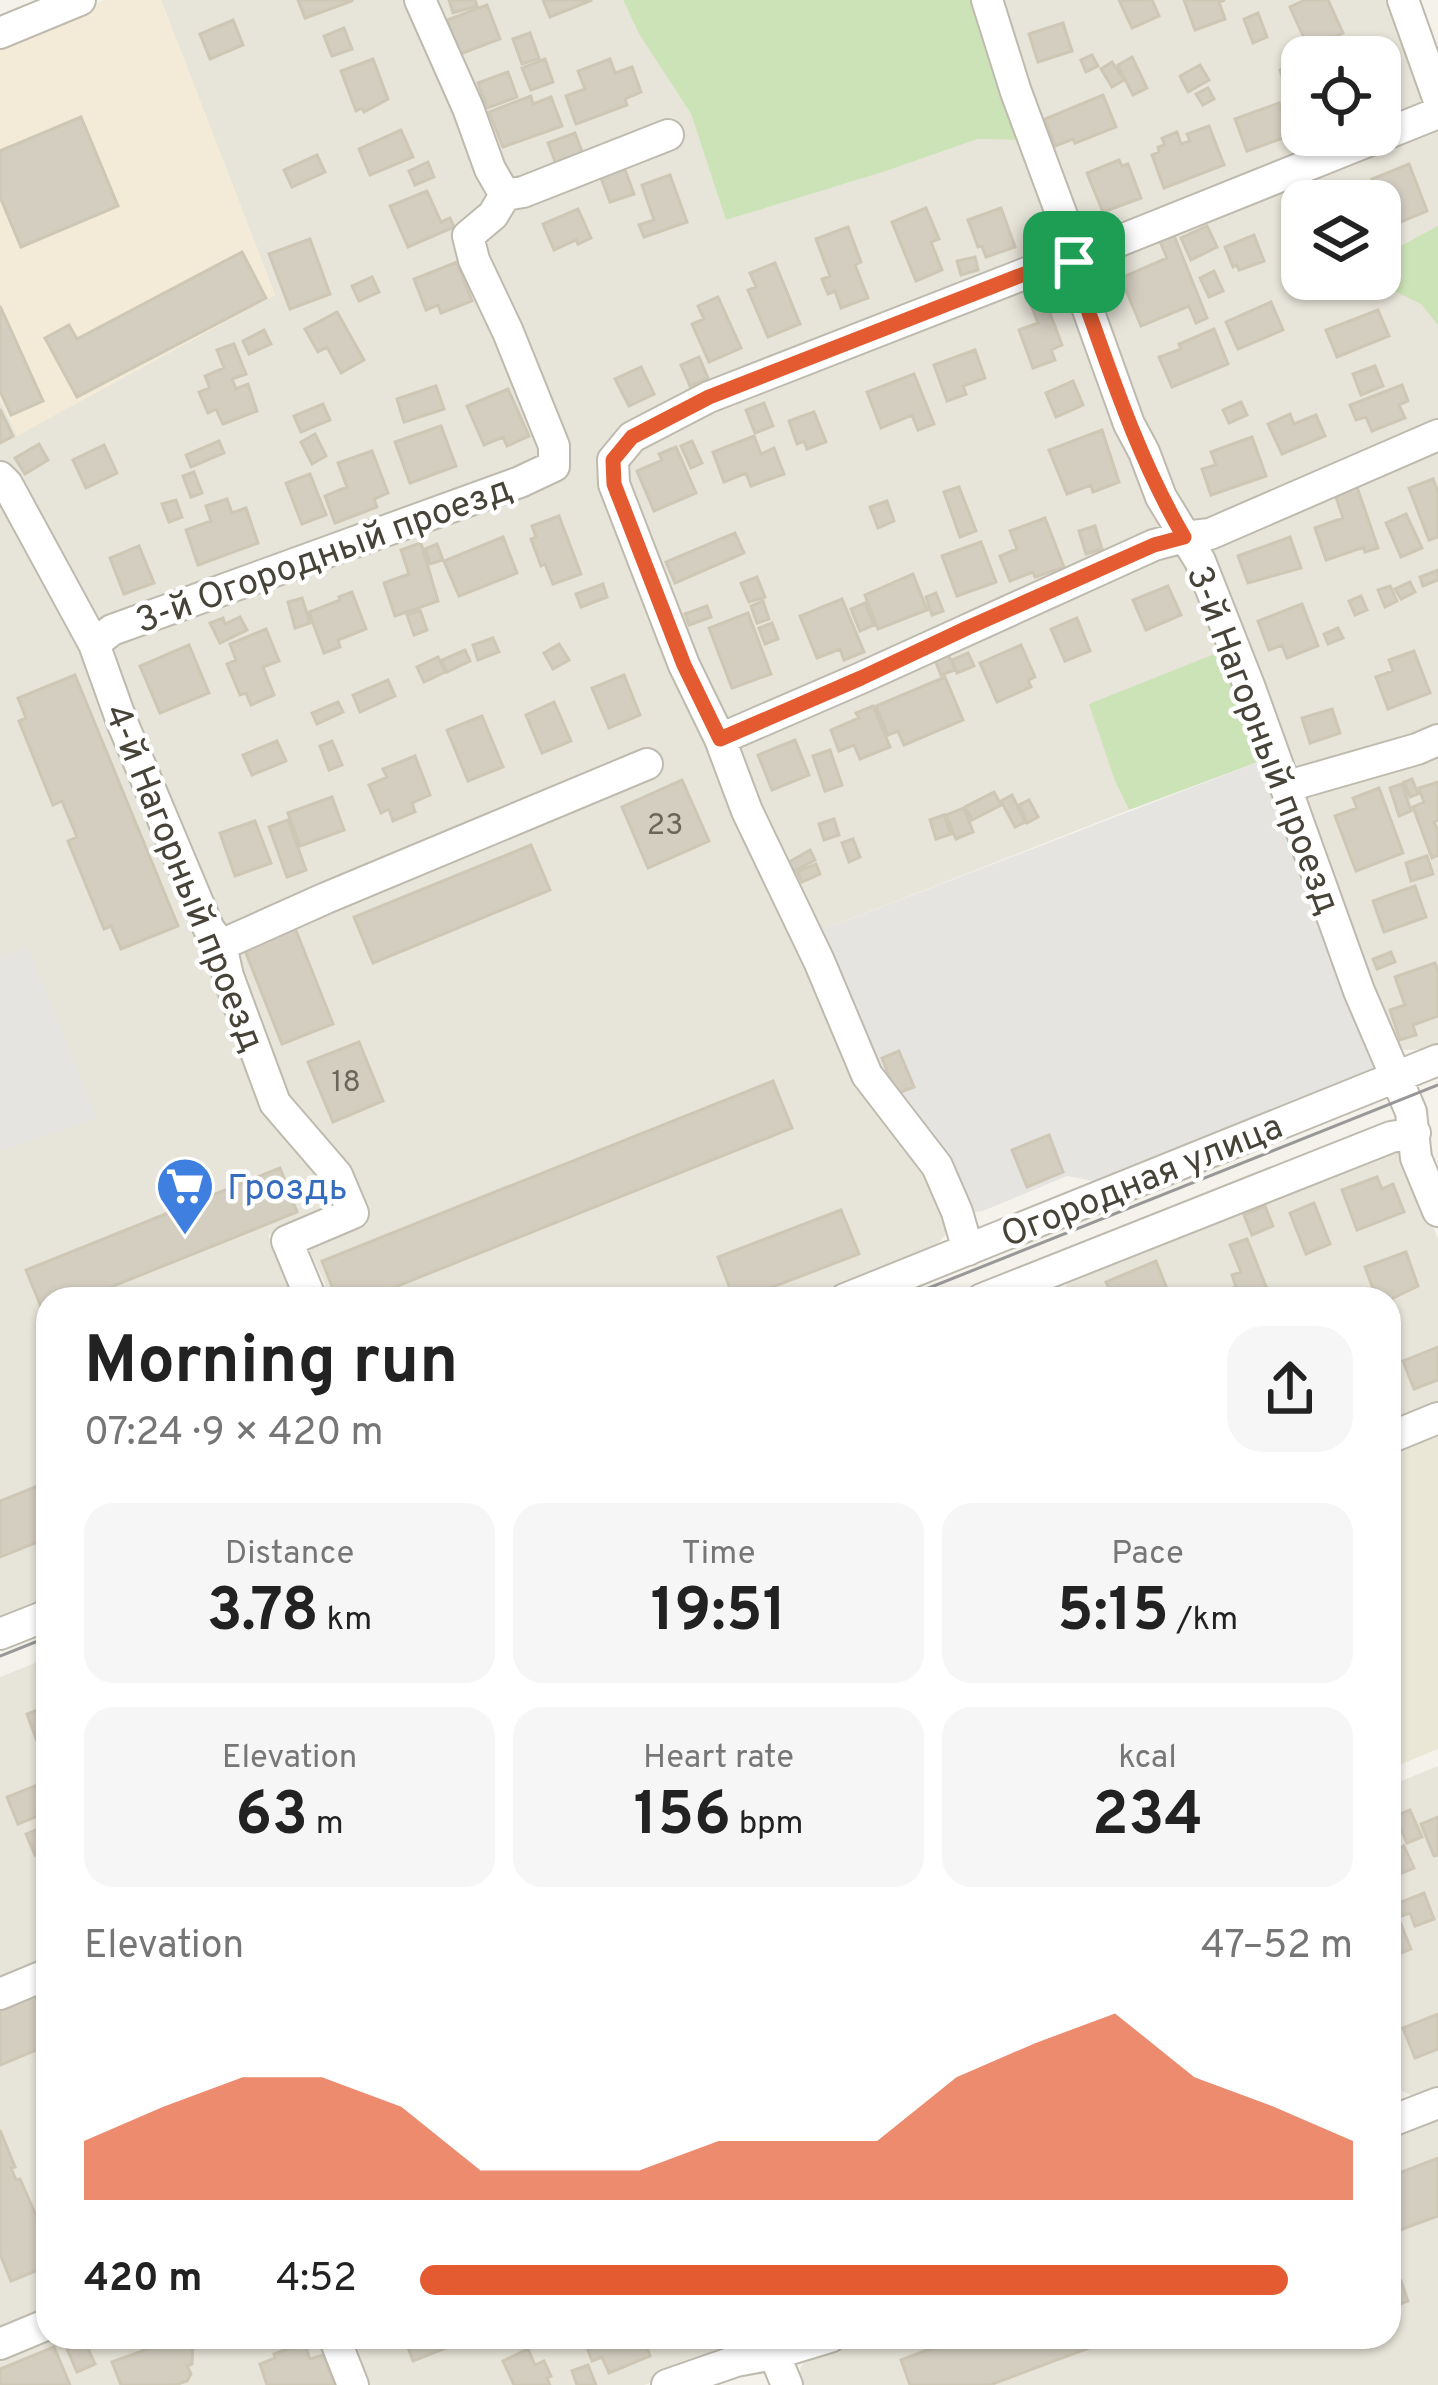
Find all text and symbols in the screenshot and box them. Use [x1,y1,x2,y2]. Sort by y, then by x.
map controls [1281,36,1401,300]
button: locate [1281,36,1401,156]
button: layers [1281,180,1401,300]
pin [1023,211,1125,313]
icon: arrive [1041,229,1107,295]
street label: 3-й Огородный проезд [130,467,519,646]
street label: 3-й Нагорный проезд [1174,560,1349,921]
street label: 4-й Нагорный проезд [92,698,273,1059]
house number: 23 [647,808,683,845]
house number: 18 [331,1065,361,1102]
street label: Огородная улица [995,1105,1290,1260]
supermarket icon: Гроздь [154,1155,216,1237]
place label: Гроздь [227,1167,348,1213]
text: Morning run [84,1323,458,1406]
button: share [1227,1326,1353,1452]
text: 07:24 · 9 × 420 m [84,1410,384,1459]
text: Distance [225,1534,354,1576]
text: Time [682,1534,755,1576]
text: Pace [1111,1534,1184,1576]
text: 3.78 [207,1576,319,1652]
text: 19:51 [650,1576,787,1652]
text: 5:15 [1057,1576,1169,1652]
text: km [319,1600,372,1642]
text: /km [1169,1600,1238,1642]
text: Elevation [222,1738,357,1780]
text: Heart rate [643,1738,794,1780]
text: kcal [1118,1738,1177,1780]
text: 63 [235,1780,308,1856]
text: 156 [633,1780,731,1856]
text: 234 [1092,1780,1203,1856]
text: m [308,1804,344,1846]
text: bpm [731,1804,804,1846]
text: Elevation [84,1923,244,1972]
text: 47–52 m [1201,1923,1353,1972]
text: 420 m [84,2256,202,2305]
text: 4:52 [276,2256,357,2305]

